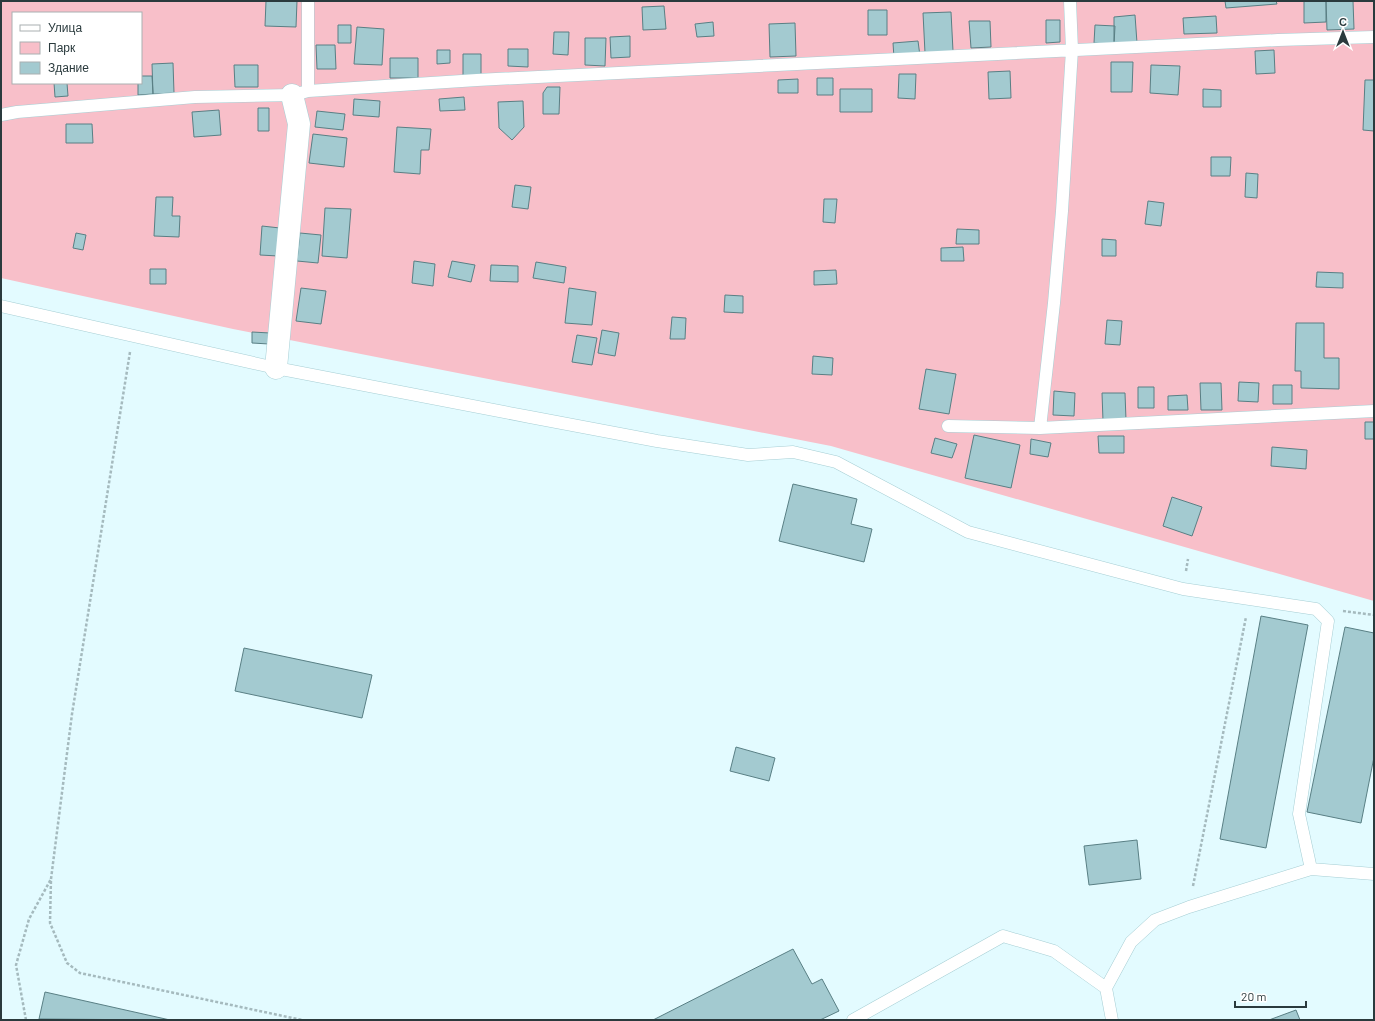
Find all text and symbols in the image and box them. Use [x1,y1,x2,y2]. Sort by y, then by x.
legend [12,12,142,84]
north arrow [1323,12,1363,52]
text: С [1339,15,1347,28]
text: Улица [48,20,82,35]
text: Парк [48,40,76,55]
text: Здание [48,60,89,75]
scale bar [1235,983,1306,1009]
text: 20 m [1241,989,1267,1003]

